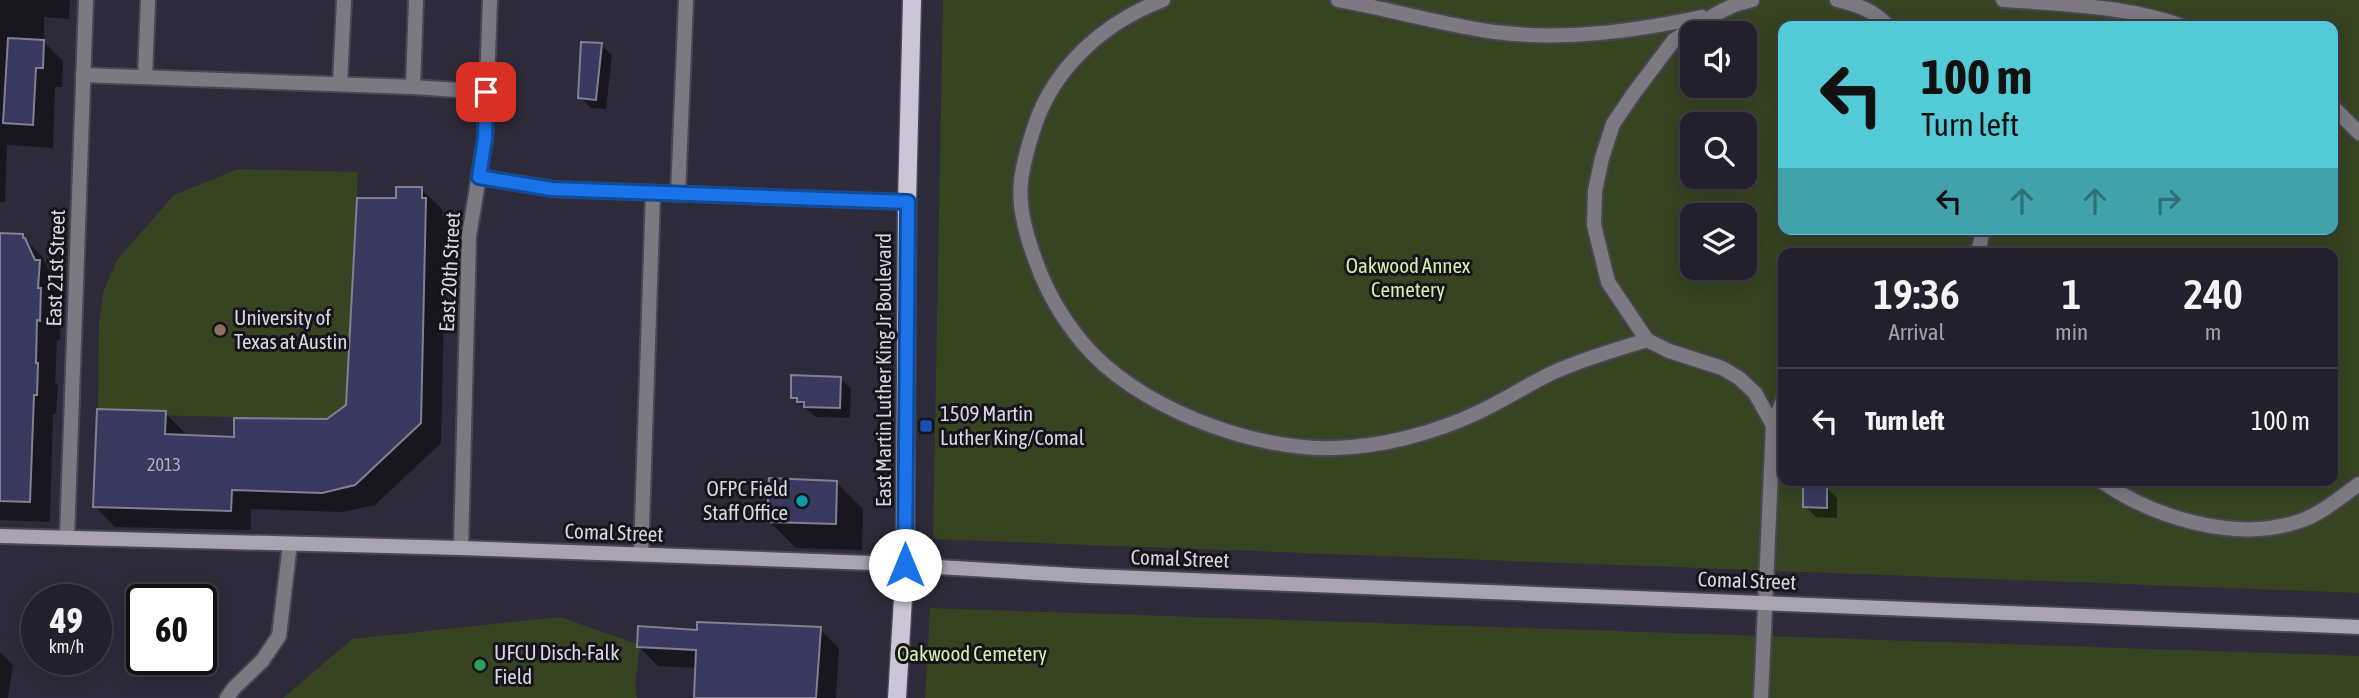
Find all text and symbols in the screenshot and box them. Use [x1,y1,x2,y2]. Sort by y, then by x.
map controls [1680,21,1757,280]
button: sound [1680,21,1757,98]
text: 100 m [1921,48,2032,104]
icon: left [1806,49,1897,140]
pin [456,62,516,122]
icon: arrive [467,73,505,111]
text: Turn left [1921,106,2019,143]
button: search [1680,112,1757,189]
icon: left [1930,182,1968,220]
icon: ahead [2003,182,2041,220]
icon: ahead [2076,182,2114,220]
icon: right [2149,182,2187,220]
button: layers [1680,203,1757,280]
street label: East 21st Street [41,209,69,327]
street label: East 20th Street [434,211,464,332]
street label: East Martin Luther King Jr Boulevard [871,233,895,507]
park label: Oakwood Annex Cemetery [1346,253,1471,301]
text: 19:36 [1873,270,1960,318]
text: 1 [2062,270,2081,318]
text: 240 [2183,270,2243,318]
place label: University of Texas at Austin [234,305,347,353]
text: Arrival [1888,319,1945,345]
text: min [2055,319,2088,345]
text: m [2205,319,2221,345]
marker: University of Texas at Austin [212,322,228,338]
place label: 1509 Martin Luther King/Comal [940,401,1085,449]
icon: left [1806,402,1844,440]
text: Turn left [1865,406,1945,436]
text: 100 m [2251,406,2310,436]
marker: 1509 Martin Luther King/Comal [918,418,934,434]
house number: 2013 [147,454,181,475]
place label: OFPC Field Staff Office [703,476,788,524]
marker: OFPC Field Staff Office [794,493,810,509]
street label: Comal Street [564,518,664,546]
position arrow [868,528,942,602]
street label: Comal Street [1130,544,1230,572]
street label: Comal Street [1697,566,1797,594]
speed limit sign: 60 [126,584,217,675]
text: 49 [50,600,83,640]
text: km/h [49,636,84,657]
place label: UFCU Disch-Falk Field [494,640,619,688]
park label: Oakwood Cemetery [897,641,1047,665]
marker: UFCU Disch-Falk Field [472,657,488,673]

